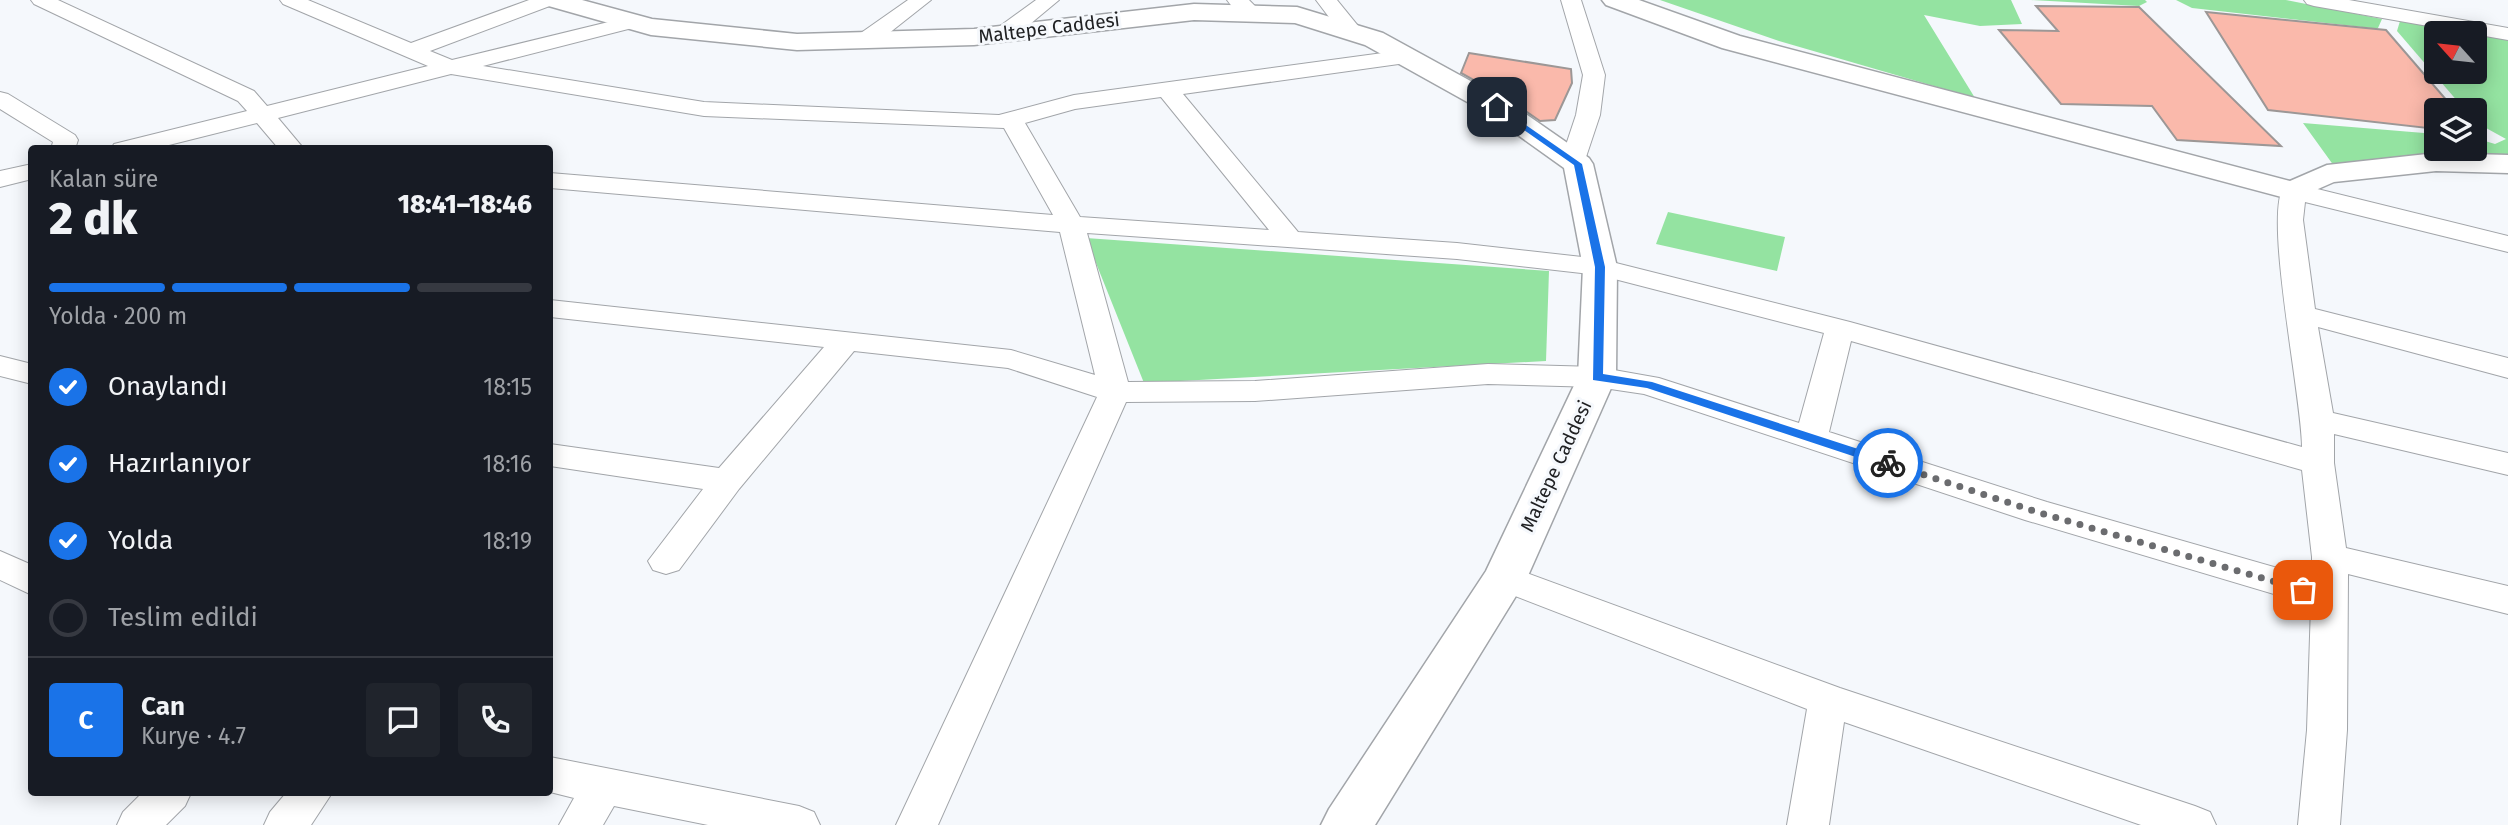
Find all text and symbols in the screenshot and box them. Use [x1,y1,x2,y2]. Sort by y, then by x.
street label: Maltepe Caddesi [977,8,1121,48]
north arrow [2424,21,2487,84]
map controls [2424,21,2487,161]
pin [1467,77,1527,137]
icon: home [1478,88,1516,126]
button: layers [2424,98,2487,161]
text: Kalan süre [49,165,158,193]
text: 18:41–18:46 [398,189,532,220]
text: 2 dk [49,191,137,246]
text: Yolda · 200 m [49,302,187,330]
icon: check [49,368,87,406]
text: Onaylandı [108,371,228,402]
text: 18:15 [483,373,532,401]
street label: Maltepe Caddesi [1516,397,1596,535]
courier [1853,428,1923,498]
icon: bike [1869,444,1907,482]
icon: check [49,445,87,483]
text: Hazırlanıyor [108,448,251,479]
text: 18:16 [483,450,532,478]
icon: check [49,522,87,560]
text: Yolda [108,525,173,556]
text: 18:19 [483,527,532,555]
pin [2273,560,2333,620]
icon: bag [2284,571,2322,609]
text: Teslim edildi [108,602,258,633]
button: chat [366,683,440,757]
button: phone [458,683,532,757]
text: Can [141,691,185,722]
text: C [79,705,93,736]
text: Kurye · 4.7 [141,722,246,750]

